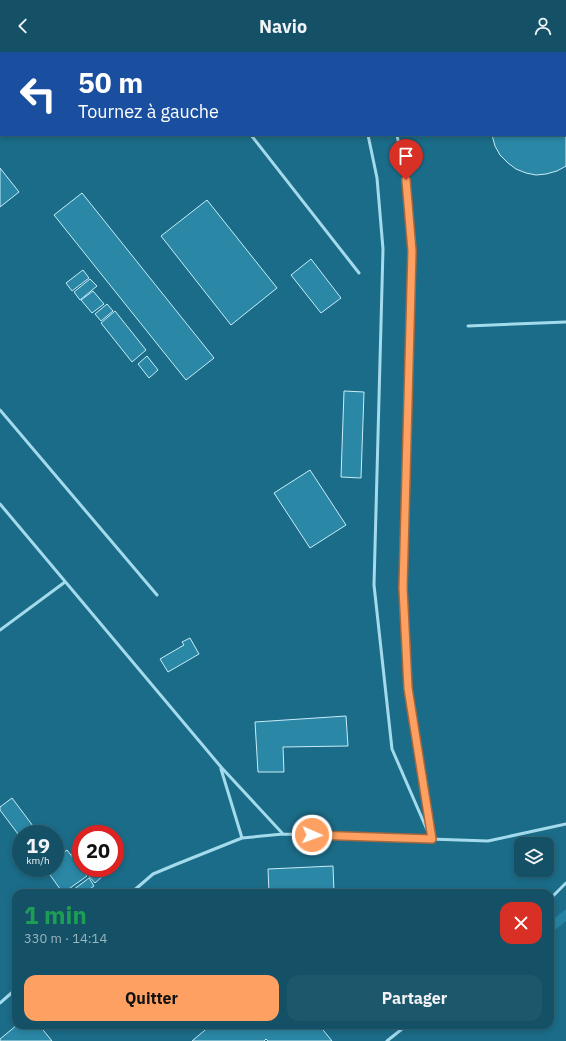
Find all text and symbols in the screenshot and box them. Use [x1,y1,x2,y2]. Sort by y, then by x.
icon: back [12,15,34,37]
text: Navio [259,15,307,38]
icon: person [532,15,554,37]
text: 50 m [78,64,143,101]
icon: left [12,68,64,120]
text: Tournez à gauche [78,100,219,123]
pin [389,139,423,180]
icon: arrive [395,145,417,167]
position arrow [291,814,333,856]
speed limit sign: 20 [72,825,124,877]
text: 19 [26,832,50,859]
map controls [514,837,554,877]
button: layers [514,837,554,877]
text: km/h [26,854,50,867]
text: 1 min [24,899,87,931]
button: close [500,902,542,944]
text: 330 m · 14:14 [24,930,107,947]
button: Quitter [24,975,279,1021]
button: Partager [287,975,542,1021]

